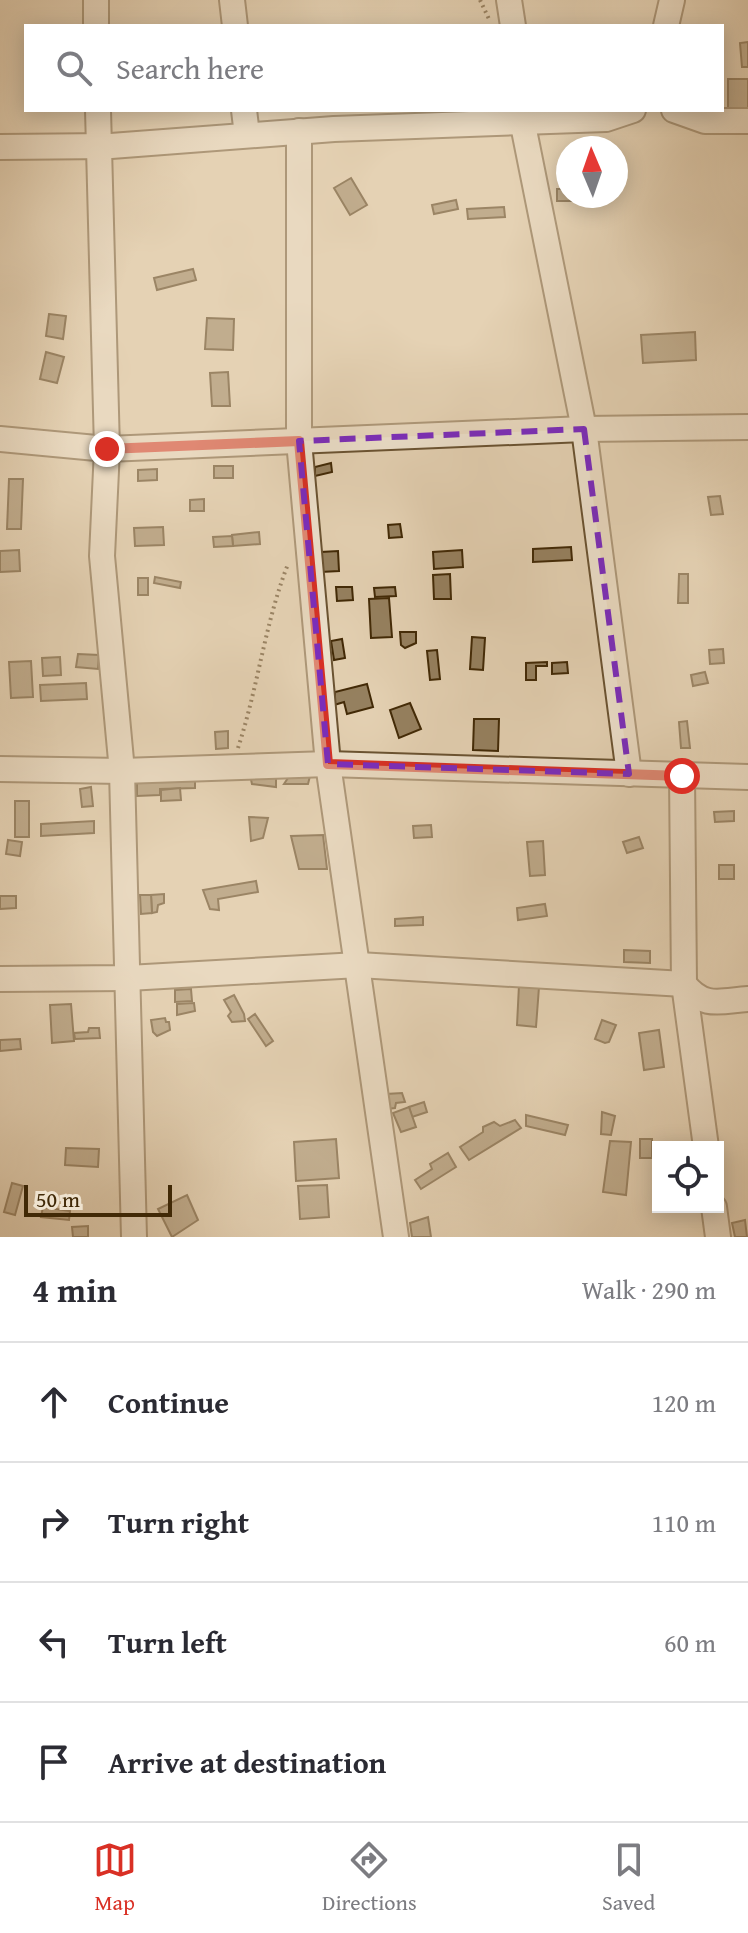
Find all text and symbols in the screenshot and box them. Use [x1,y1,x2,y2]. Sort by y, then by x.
search box [24,24,724,112]
icon: search [52,46,96,90]
text: Search here [116,46,264,90]
north arrow [556,136,628,208]
route end [89,431,125,467]
route start [664,758,700,794]
map controls [652,1141,724,1213]
button: locate [652,1141,724,1213]
scale bar [24,1181,172,1217]
text: 50 m [36,1183,80,1215]
text: 4 min [32,1265,117,1314]
text: Walk · 290 m [582,1270,716,1309]
icon: ahead [32,1380,76,1424]
text: Continue [108,1380,229,1424]
text: 120 m [651,1383,716,1422]
icon: right [32,1500,76,1544]
text: Turn right [108,1500,249,1544]
text: 110 m [651,1503,716,1542]
icon: left [32,1620,76,1664]
text: Turn left [108,1620,227,1664]
text: 60 m [664,1623,716,1662]
icon: arrive [32,1740,76,1784]
text: Arrive at destination [108,1740,386,1784]
tab: Map [93,1838,137,1918]
tab: Directions [322,1838,417,1918]
tab: Saved [602,1838,655,1918]

